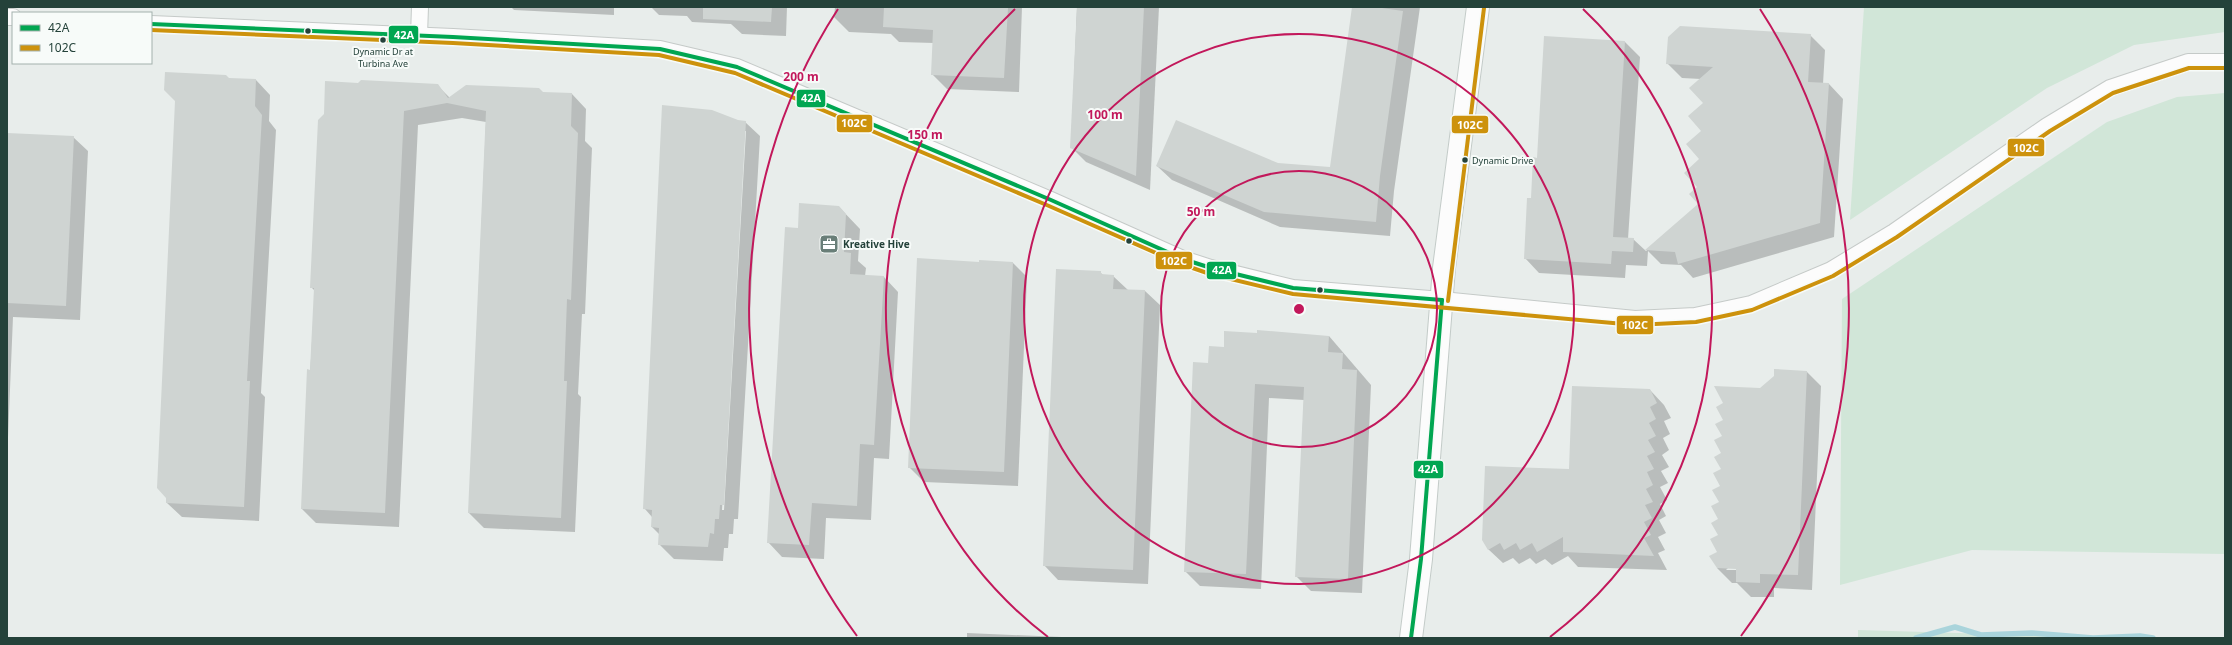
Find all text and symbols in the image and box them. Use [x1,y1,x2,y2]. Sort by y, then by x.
legend [12,12,152,64]
text: 42A [48,19,70,36]
line badge: 42A [388,25,419,44]
unlabelled marker [303,26,313,36]
text: 42A [394,27,414,42]
marker: Dynamic Dr at Turbina Ave [378,35,388,45]
text: 102C [48,39,77,56]
place label: Dynamic Dr at Turbina Ave [353,45,414,70]
text: 200 m [783,68,819,85]
line badge: 42A [796,89,826,108]
text: 42A [801,90,821,105]
text: 100 m [1087,106,1123,123]
line badge: 102C [836,114,873,133]
text: 102C [841,115,867,130]
line badge: 102C [1451,115,1489,134]
text: 102C [1457,117,1483,132]
text: 150 m [907,126,943,143]
line badge: 102C [2007,138,2045,157]
text: 102C [2013,140,2039,155]
place label: Dynamic Drive [1472,154,1533,167]
marker: Dynamic Drive [1460,155,1470,165]
text: 50 m [1187,203,1215,220]
office icon: Kreative Hive [818,233,840,255]
unlabelled marker [1124,236,1134,246]
place label: Kreative Hive [843,237,910,251]
line badge: 102C [1155,251,1193,270]
text: 102C [1161,253,1187,268]
line badge: 42A [1206,261,1237,280]
text: 42A [1212,262,1232,277]
unlabelled marker [1315,285,1325,295]
centre of rings [1292,302,1306,316]
line badge: 102C [1616,315,1654,335]
text: 102C [1622,317,1648,332]
line badge: 42A [1413,460,1444,479]
text: 42A [1418,461,1438,476]

